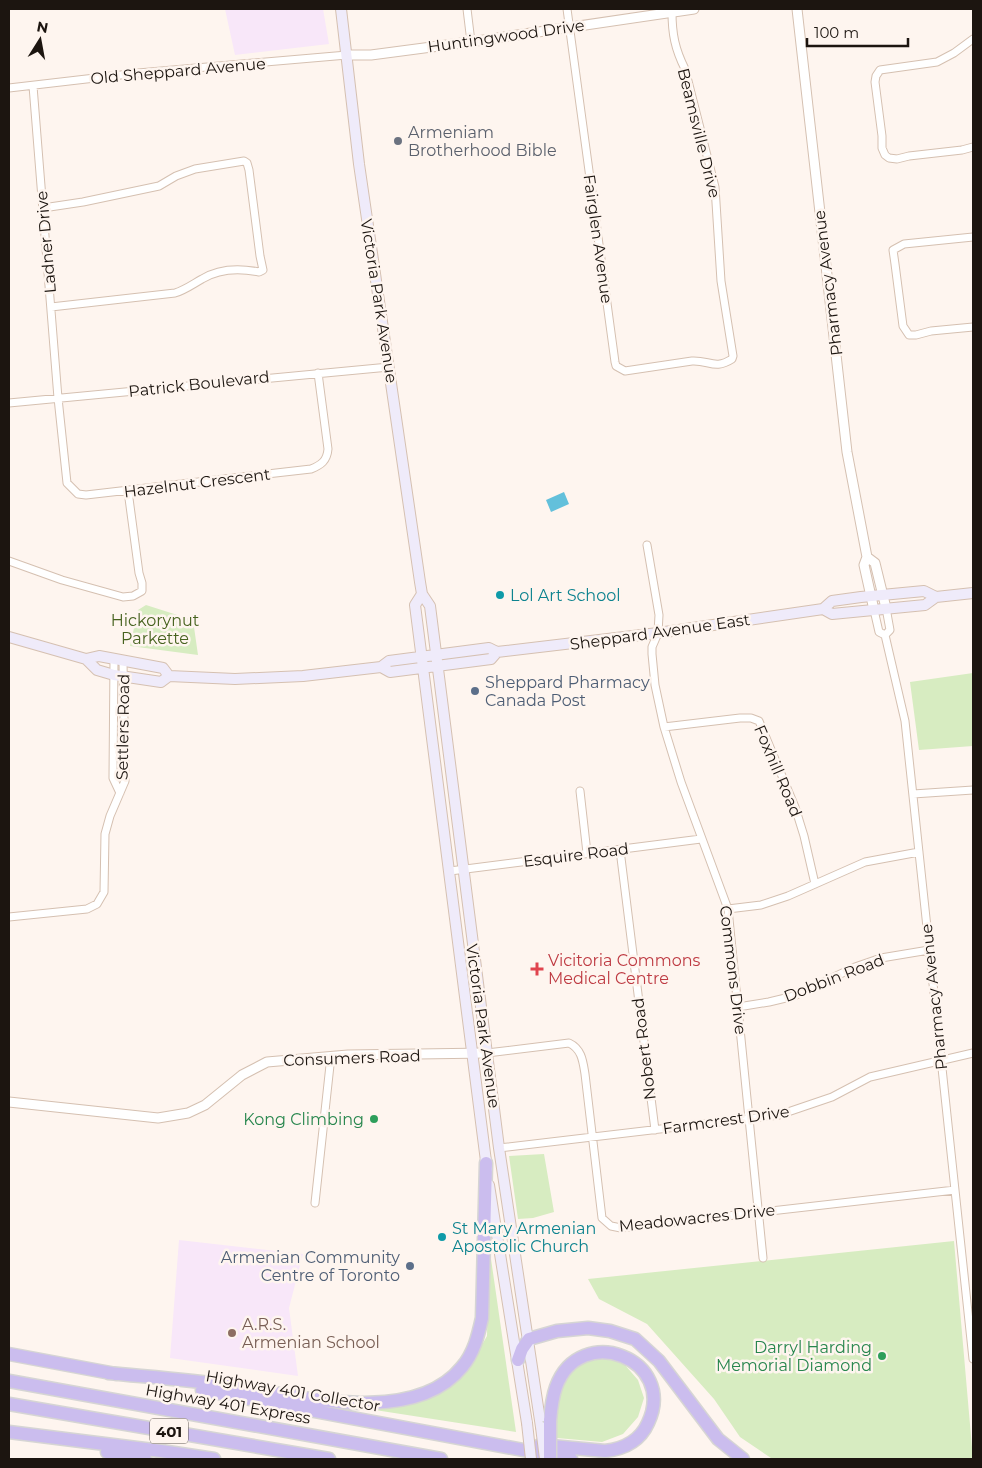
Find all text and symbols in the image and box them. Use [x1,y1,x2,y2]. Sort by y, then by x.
north arrow [15,15,65,65]
scale bar [807,15,908,47]
street label: Huntingwood Drive [426,16,586,56]
text: N [35,17,50,37]
text: 100 m [814,23,859,42]
street label: Old Sheppard Avenue [90,54,266,88]
street label: Beamsville Drive [674,66,724,200]
place label: Armeniam Brotherhood Bible [408,123,557,160]
marker: Armeniam Brotherhood Bible [392,135,404,147]
street label: Fairglen Avenue [580,173,616,305]
street label: Ladner Drive [32,190,60,294]
street label: Pharmacy Avenue [810,209,846,357]
street label: Victoria Park Avenue [357,218,401,384]
street label: Patrick Boulevard [127,367,271,401]
street label: Hazelnut Crescent [123,465,272,501]
place label: Lol Art School [510,586,621,605]
marker: Lol Art School [494,589,506,601]
street label: Sheppard Avenue East [569,610,752,654]
park label: Hickorynut Parkette [111,611,200,648]
place label: Sheppard Pharmacy Canada Post [485,673,650,710]
street label: Settlers Road [113,674,133,780]
marker: Sheppard Pharmacy Canada Post [469,685,481,697]
street label: Foxhill Road [750,722,806,820]
street label: Esquire Road [522,839,630,871]
street label: Commons Drive [716,904,750,1036]
street label: Pharmacy Avenue [917,923,951,1071]
street label: Victoria Park Avenue [462,943,504,1109]
street label: Dobbin Road [781,950,887,1006]
place label: Vicitoria Commons Medical Centre [548,951,701,988]
marker: Vicitoria Commons Medical Centre [530,962,544,976]
street label: Nobert Road [628,997,660,1101]
street label: Consumers Road [283,1046,421,1070]
street label: Farmcrest Drive [661,1102,791,1138]
place label: Kong Climbing [243,1110,364,1129]
marker: Kong Climbing [368,1113,380,1125]
street label: Meadowacres Drive [618,1200,776,1236]
place label: St Mary Armenian Apostolic Church [452,1219,596,1256]
marker: St Mary Armenian Apostolic Church [436,1231,448,1243]
place label: Armenian Community Centre of Toronto [221,1248,400,1285]
marker: Armenian Community Centre of Toronto [404,1260,416,1272]
place label: A.R.S. Armenian School [242,1315,380,1352]
marker: A.R.S. Armenian School [226,1327,238,1339]
place label: Darryl Harding Memorial Diamond [716,1338,872,1375]
marker: Darryl Harding Memorial Diamond [876,1350,888,1362]
street label: Highway 401 Collector [204,1366,382,1416]
street label: Highway 401 Express [144,1380,312,1428]
road number: 401 [150,1418,188,1444]

